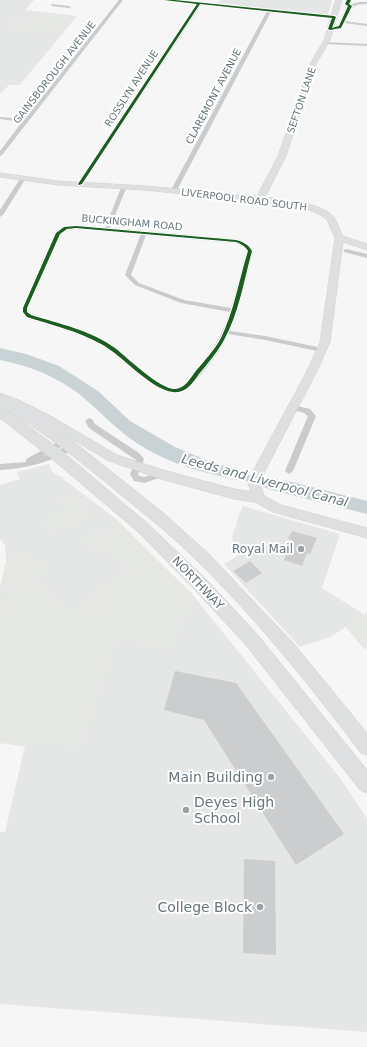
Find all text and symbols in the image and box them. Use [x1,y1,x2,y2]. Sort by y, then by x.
street label: GAINSBOROUGH AVENUE [11,19,98,126]
street label: CLAREMONT AVENUE [184,47,243,146]
street label: ROSSLYN AVENUE [103,48,160,129]
street label: SEFTON LANE [285,66,318,135]
street label: LIVERPOOL ROAD SOUTH [180,186,307,213]
street label: BUCKINGHAM ROAD [81,213,183,232]
water label: Leeds and Liverpool Canal [180,451,350,510]
place label: Royal Mail [232,542,293,556]
marker: Royal Mail [296,544,306,554]
street label: NORTHWAY [169,554,227,613]
place label: Main Building [168,769,263,785]
marker: Main Building [266,772,276,782]
place label: Deyes High School [194,794,274,826]
marker: Deyes High School [181,805,191,815]
place label: College Block [157,899,253,915]
marker: College Block [255,902,265,912]

